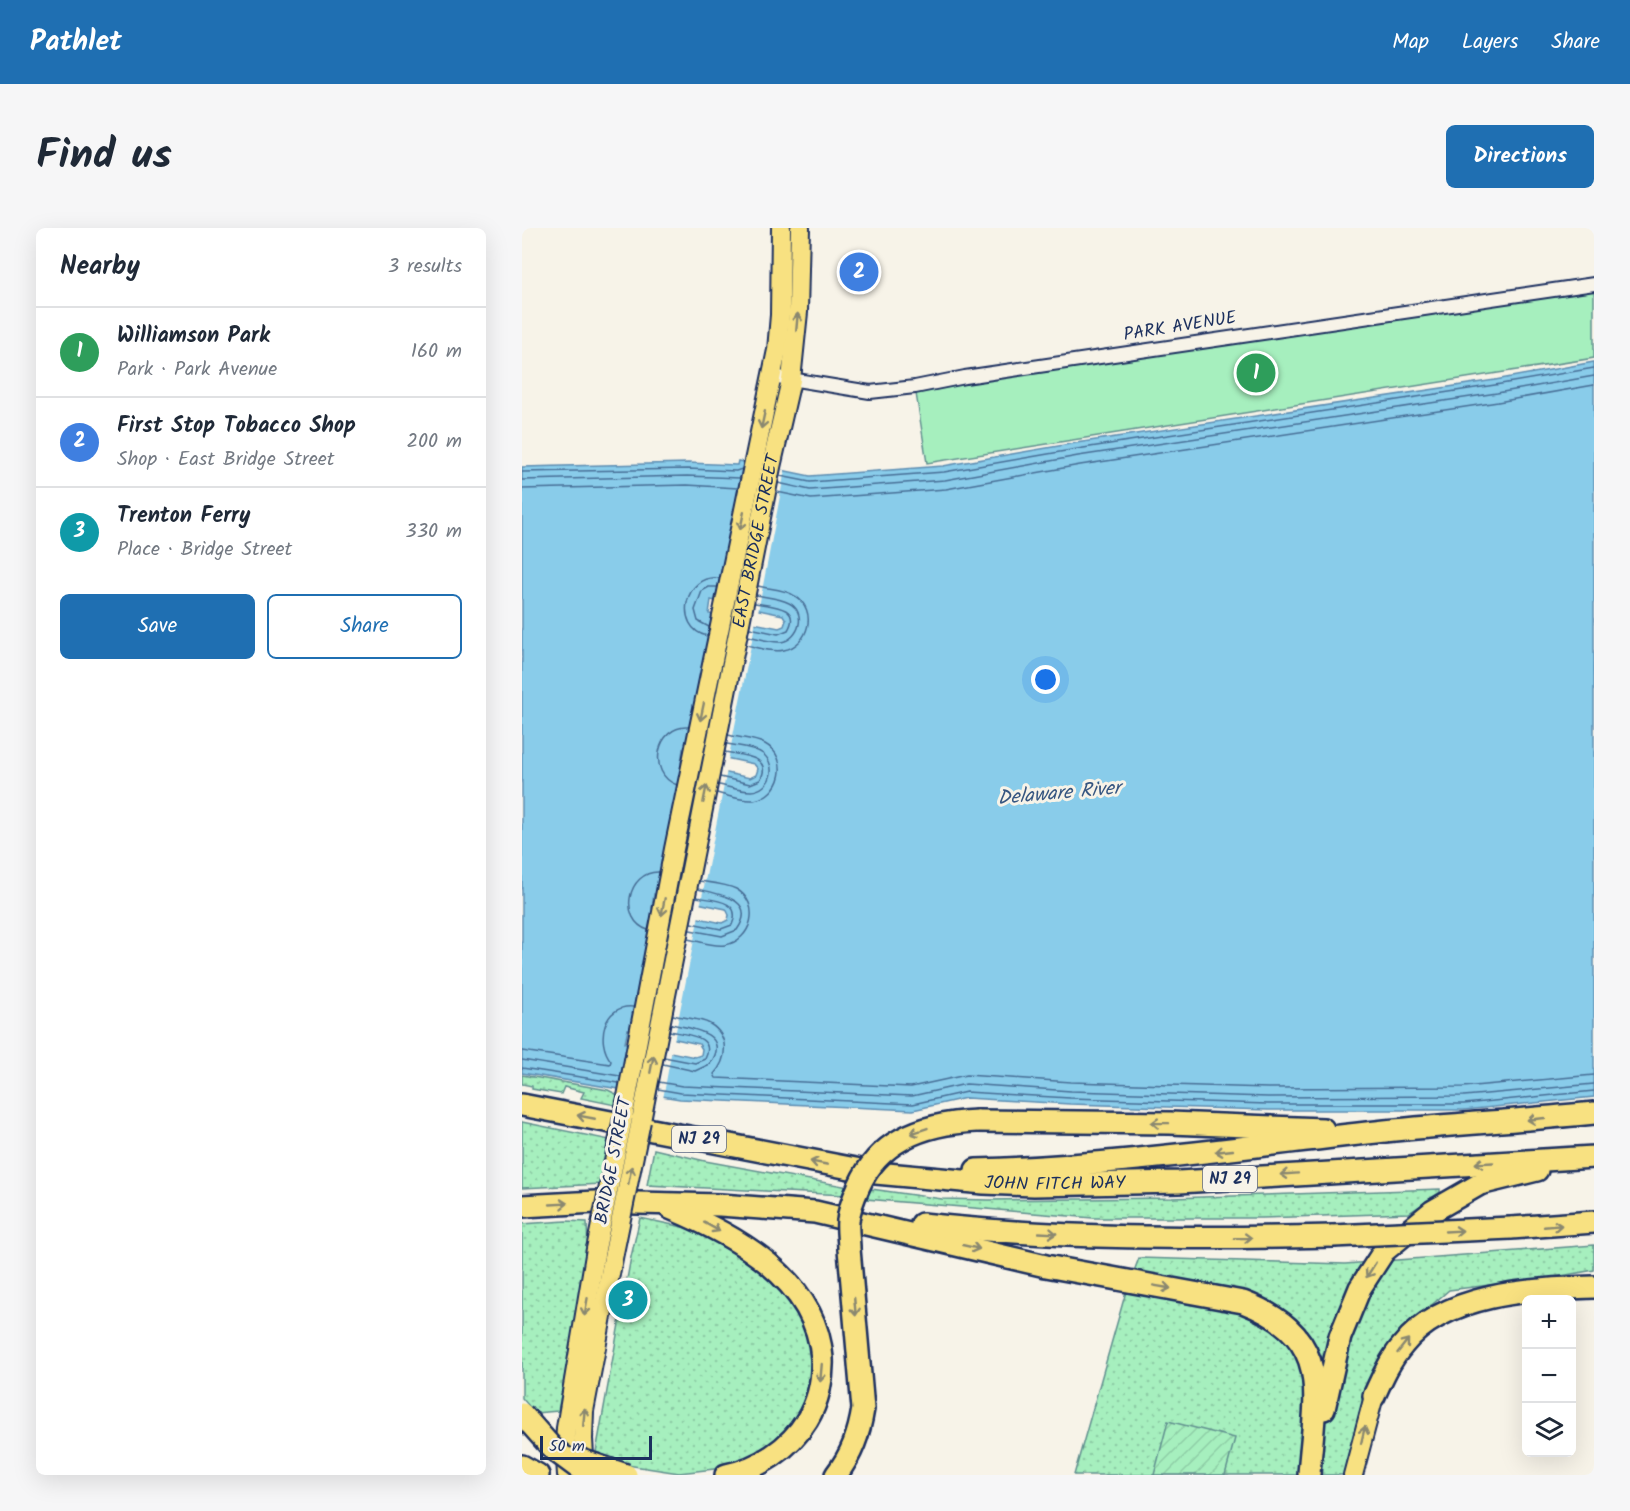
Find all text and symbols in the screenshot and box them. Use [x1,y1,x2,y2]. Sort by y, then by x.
text: Pathlet [30,20,122,65]
text: Map [1392,26,1429,59]
text: Layers [1462,26,1518,59]
text: Share [1551,26,1600,59]
text: Find us [36,123,172,190]
button: Directions [1446,125,1594,188]
text: Nearby [60,246,140,288]
pin: 2 [840,250,878,294]
text: 3 results [388,251,462,283]
street label: PARK AVENUE [1122,304,1239,350]
one-way arrow [792,312,803,332]
text: Williamson Park [117,319,270,354]
text: 1 [76,336,83,368]
text: 160 m [411,336,462,368]
pin: 1 [1236,350,1276,396]
text: Park · Park Avenue [117,354,277,386]
text: First Stop Tobacco Shop [117,409,356,444]
one-way arrow [757,409,768,429]
text: 2 [74,426,85,458]
text: 200 m [406,426,462,458]
text: Shop · East Bridge Street [117,444,334,476]
street label: EAST BRIDGE STREET [725,450,788,631]
text: Trenton Ferry [117,499,251,534]
one-way arrow [736,511,747,530]
text: 3 [74,516,85,548]
text: 330 m [405,516,462,548]
text: Place · Bridge Street [117,534,292,566]
button: Save [60,594,255,659]
button: Share [267,594,462,659]
your location [1031,665,1060,694]
one-way arrow [696,702,708,721]
water label: Delaware River [996,772,1126,815]
one-way arrow [700,785,711,805]
one-way arrow [657,896,668,916]
one-way arrow [647,1055,658,1074]
street label: BRIDGE STREET [588,1094,641,1227]
one-way arrow [577,1111,597,1122]
one-way arrow [1526,1114,1546,1125]
one-way arrow [1151,1117,1171,1129]
road number: NJ 29 [672,1126,726,1152]
one-way arrow [911,1127,929,1138]
one-way arrow [1215,1146,1234,1157]
one-way arrow [810,1157,829,1168]
one-way arrow [1474,1158,1494,1169]
one-way arrow [625,1166,636,1185]
road number: NJ 29 [1203,1166,1257,1192]
street label: JOHN FITCH WAY [984,1169,1126,1200]
one-way arrow [1279,1169,1299,1180]
one-way arrow [548,1198,568,1209]
one-way arrow [1542,1220,1562,1231]
one-way arrow [703,1221,720,1233]
one-way arrow [1444,1225,1464,1236]
one-way arrow [1038,1228,1058,1239]
one-way arrow [1233,1232,1253,1244]
one-way arrow [961,1242,980,1253]
one-way arrow [1365,1261,1377,1278]
pin: 3 [608,1278,648,1322]
one-way arrow [1151,1282,1171,1293]
map controls [1522,1295,1576,1457]
button: + [1522,1295,1576,1349]
one-way arrow [850,1296,861,1316]
one-way arrow [581,1297,592,1316]
one-way arrow [1396,1338,1409,1354]
button: − [1522,1349,1576,1403]
one-way arrow [815,1363,826,1382]
button: layers [1522,1403,1576,1457]
one-way arrow [579,1407,590,1427]
one-way arrow [1357,1426,1369,1445]
scale bar [540,1433,652,1460]
text: 50 m [549,1434,585,1459]

